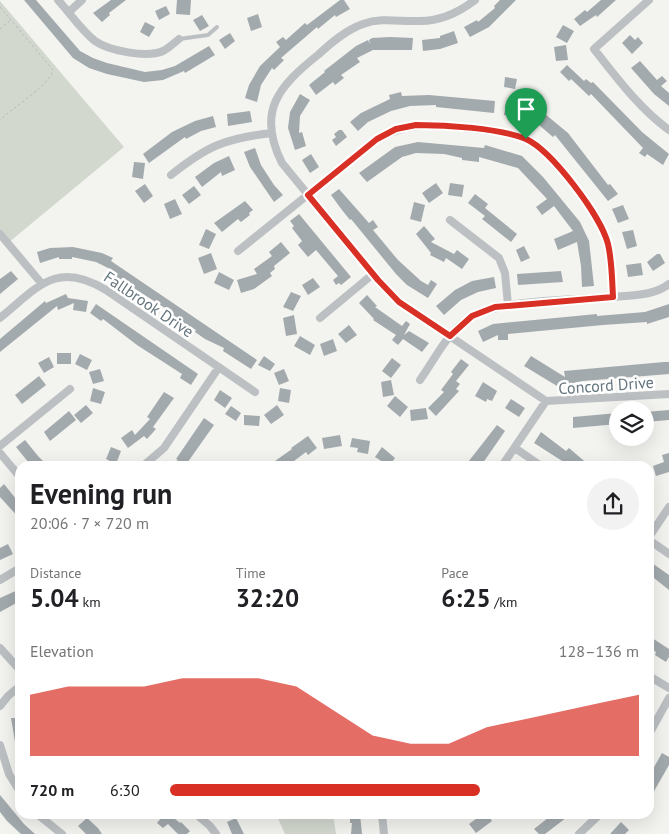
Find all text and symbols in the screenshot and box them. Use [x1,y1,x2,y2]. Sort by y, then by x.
pin [505,88,547,139]
icon: arrive [512,95,540,123]
street label: Fallbrook Drive [100,267,198,341]
street label: Concord Drive [558,372,654,398]
map controls [609,401,654,446]
button: layers [609,401,654,446]
text: Evening run [30,475,172,512]
button: share [587,478,639,530]
text: 20:06 · 7 × 720 m [30,513,149,533]
text: Distance [30,564,81,582]
text: Time [236,564,266,582]
text: Pace [441,564,469,582]
text: 5.04 [30,582,79,614]
text: 32:20 [236,582,299,614]
text: 6:25 [441,582,491,614]
text: km [79,593,101,611]
text: /km [491,593,517,611]
text: Elevation [30,641,94,661]
text: 128–136 m [559,641,639,661]
text: 720 m [30,780,74,800]
text: 6:30 [110,780,140,800]

